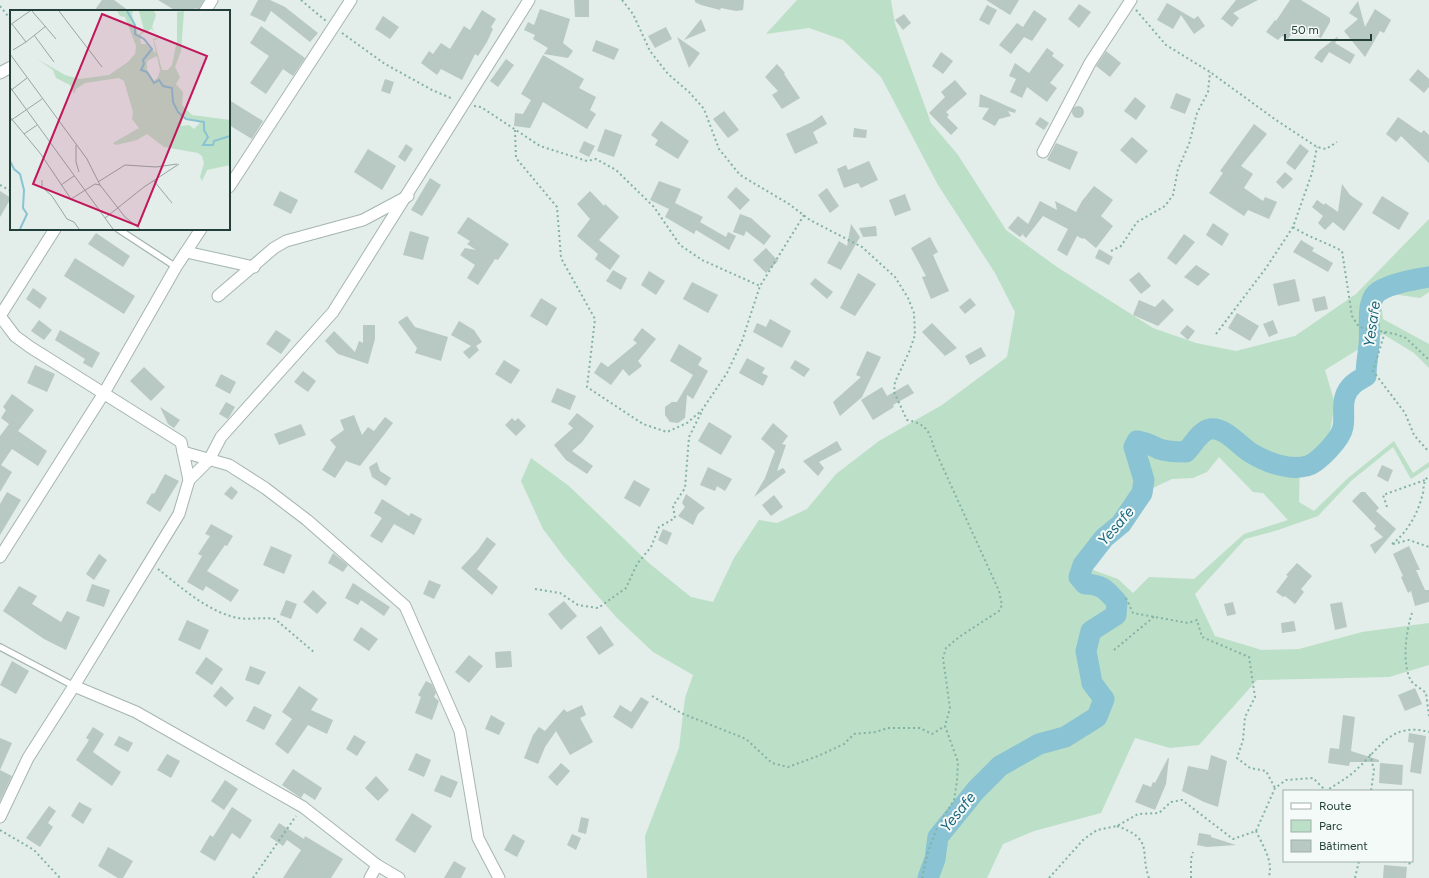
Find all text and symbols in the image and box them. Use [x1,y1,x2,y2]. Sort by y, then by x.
inset map [10,10,230,230]
scale bar [1285,16,1371,42]
text: 50 m [1291,23,1319,37]
water label: Yesafe [1360,300,1384,348]
water label: Yesafe [1094,503,1138,549]
water label: Yesafe [937,788,979,836]
legend [1283,790,1413,862]
text: Route [1319,799,1352,813]
text: Parc [1319,819,1343,833]
text: Bâtiment [1319,839,1368,853]

